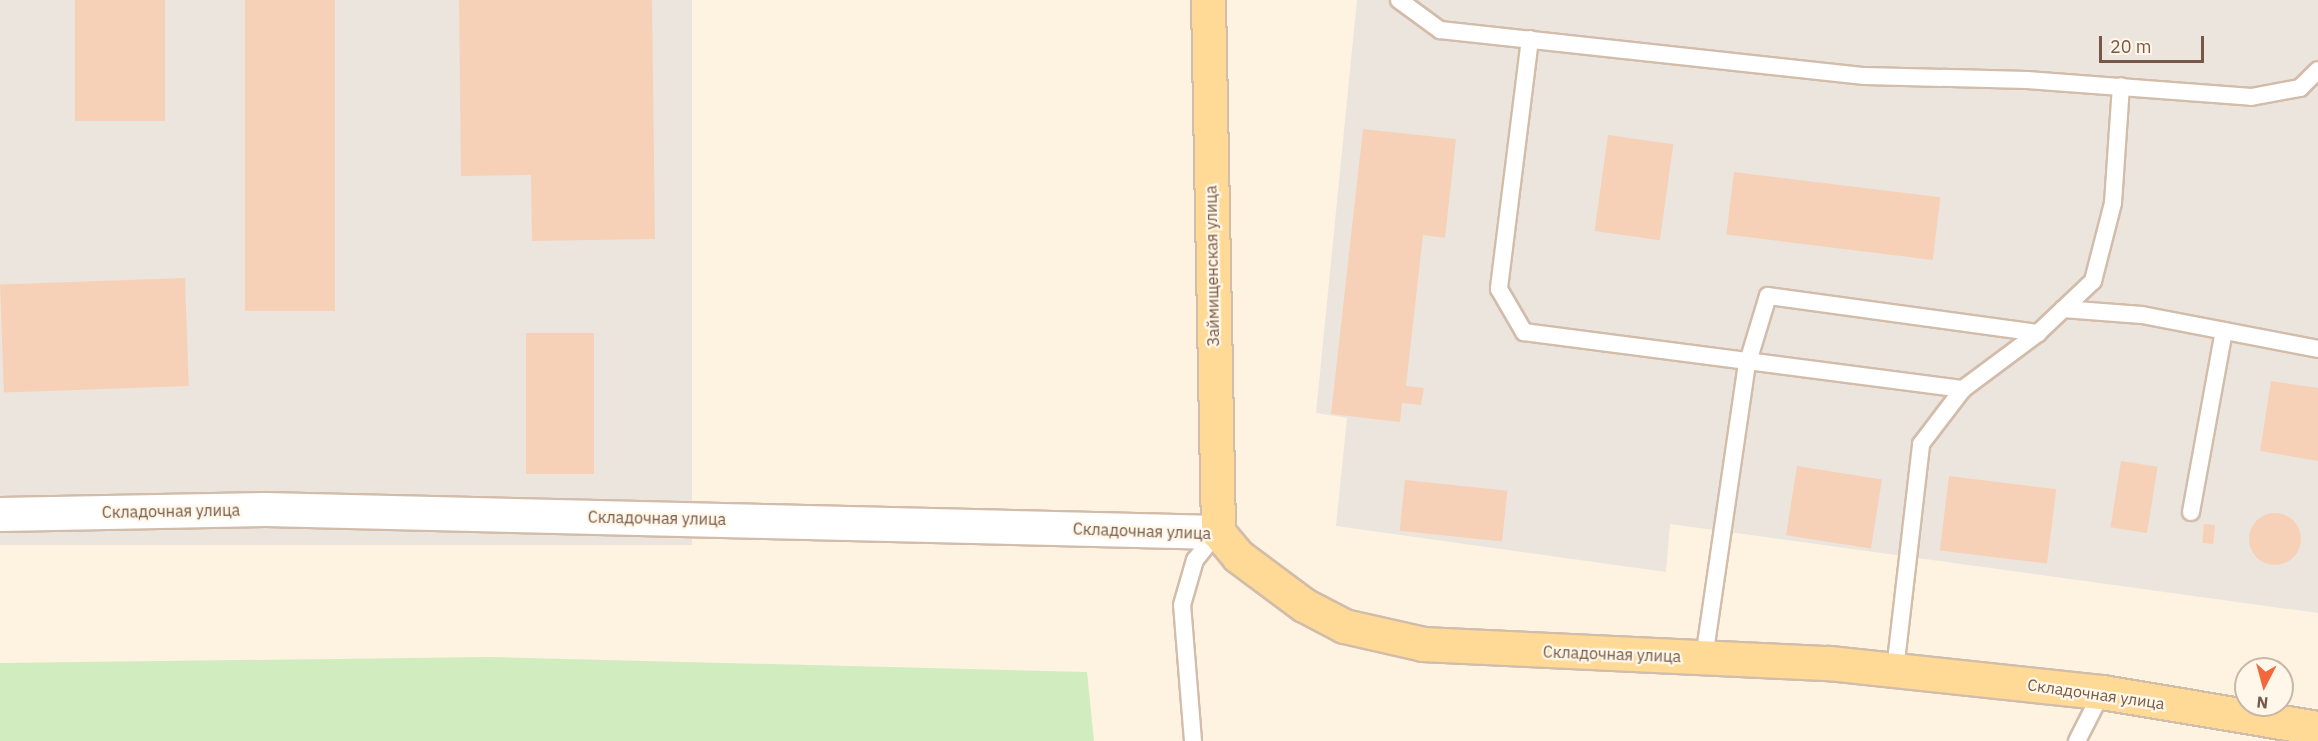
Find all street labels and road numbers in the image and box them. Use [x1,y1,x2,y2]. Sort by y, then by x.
street label: Займищенская улица [1201,185,1223,347]
street label: Складочная улица [102,500,240,522]
street label: Складочная улица [588,507,726,529]
street label: Складочная улица [1072,519,1212,543]
street label: Складочная улица [1542,642,1682,666]
street label: Складочная улица [2026,675,2166,713]

